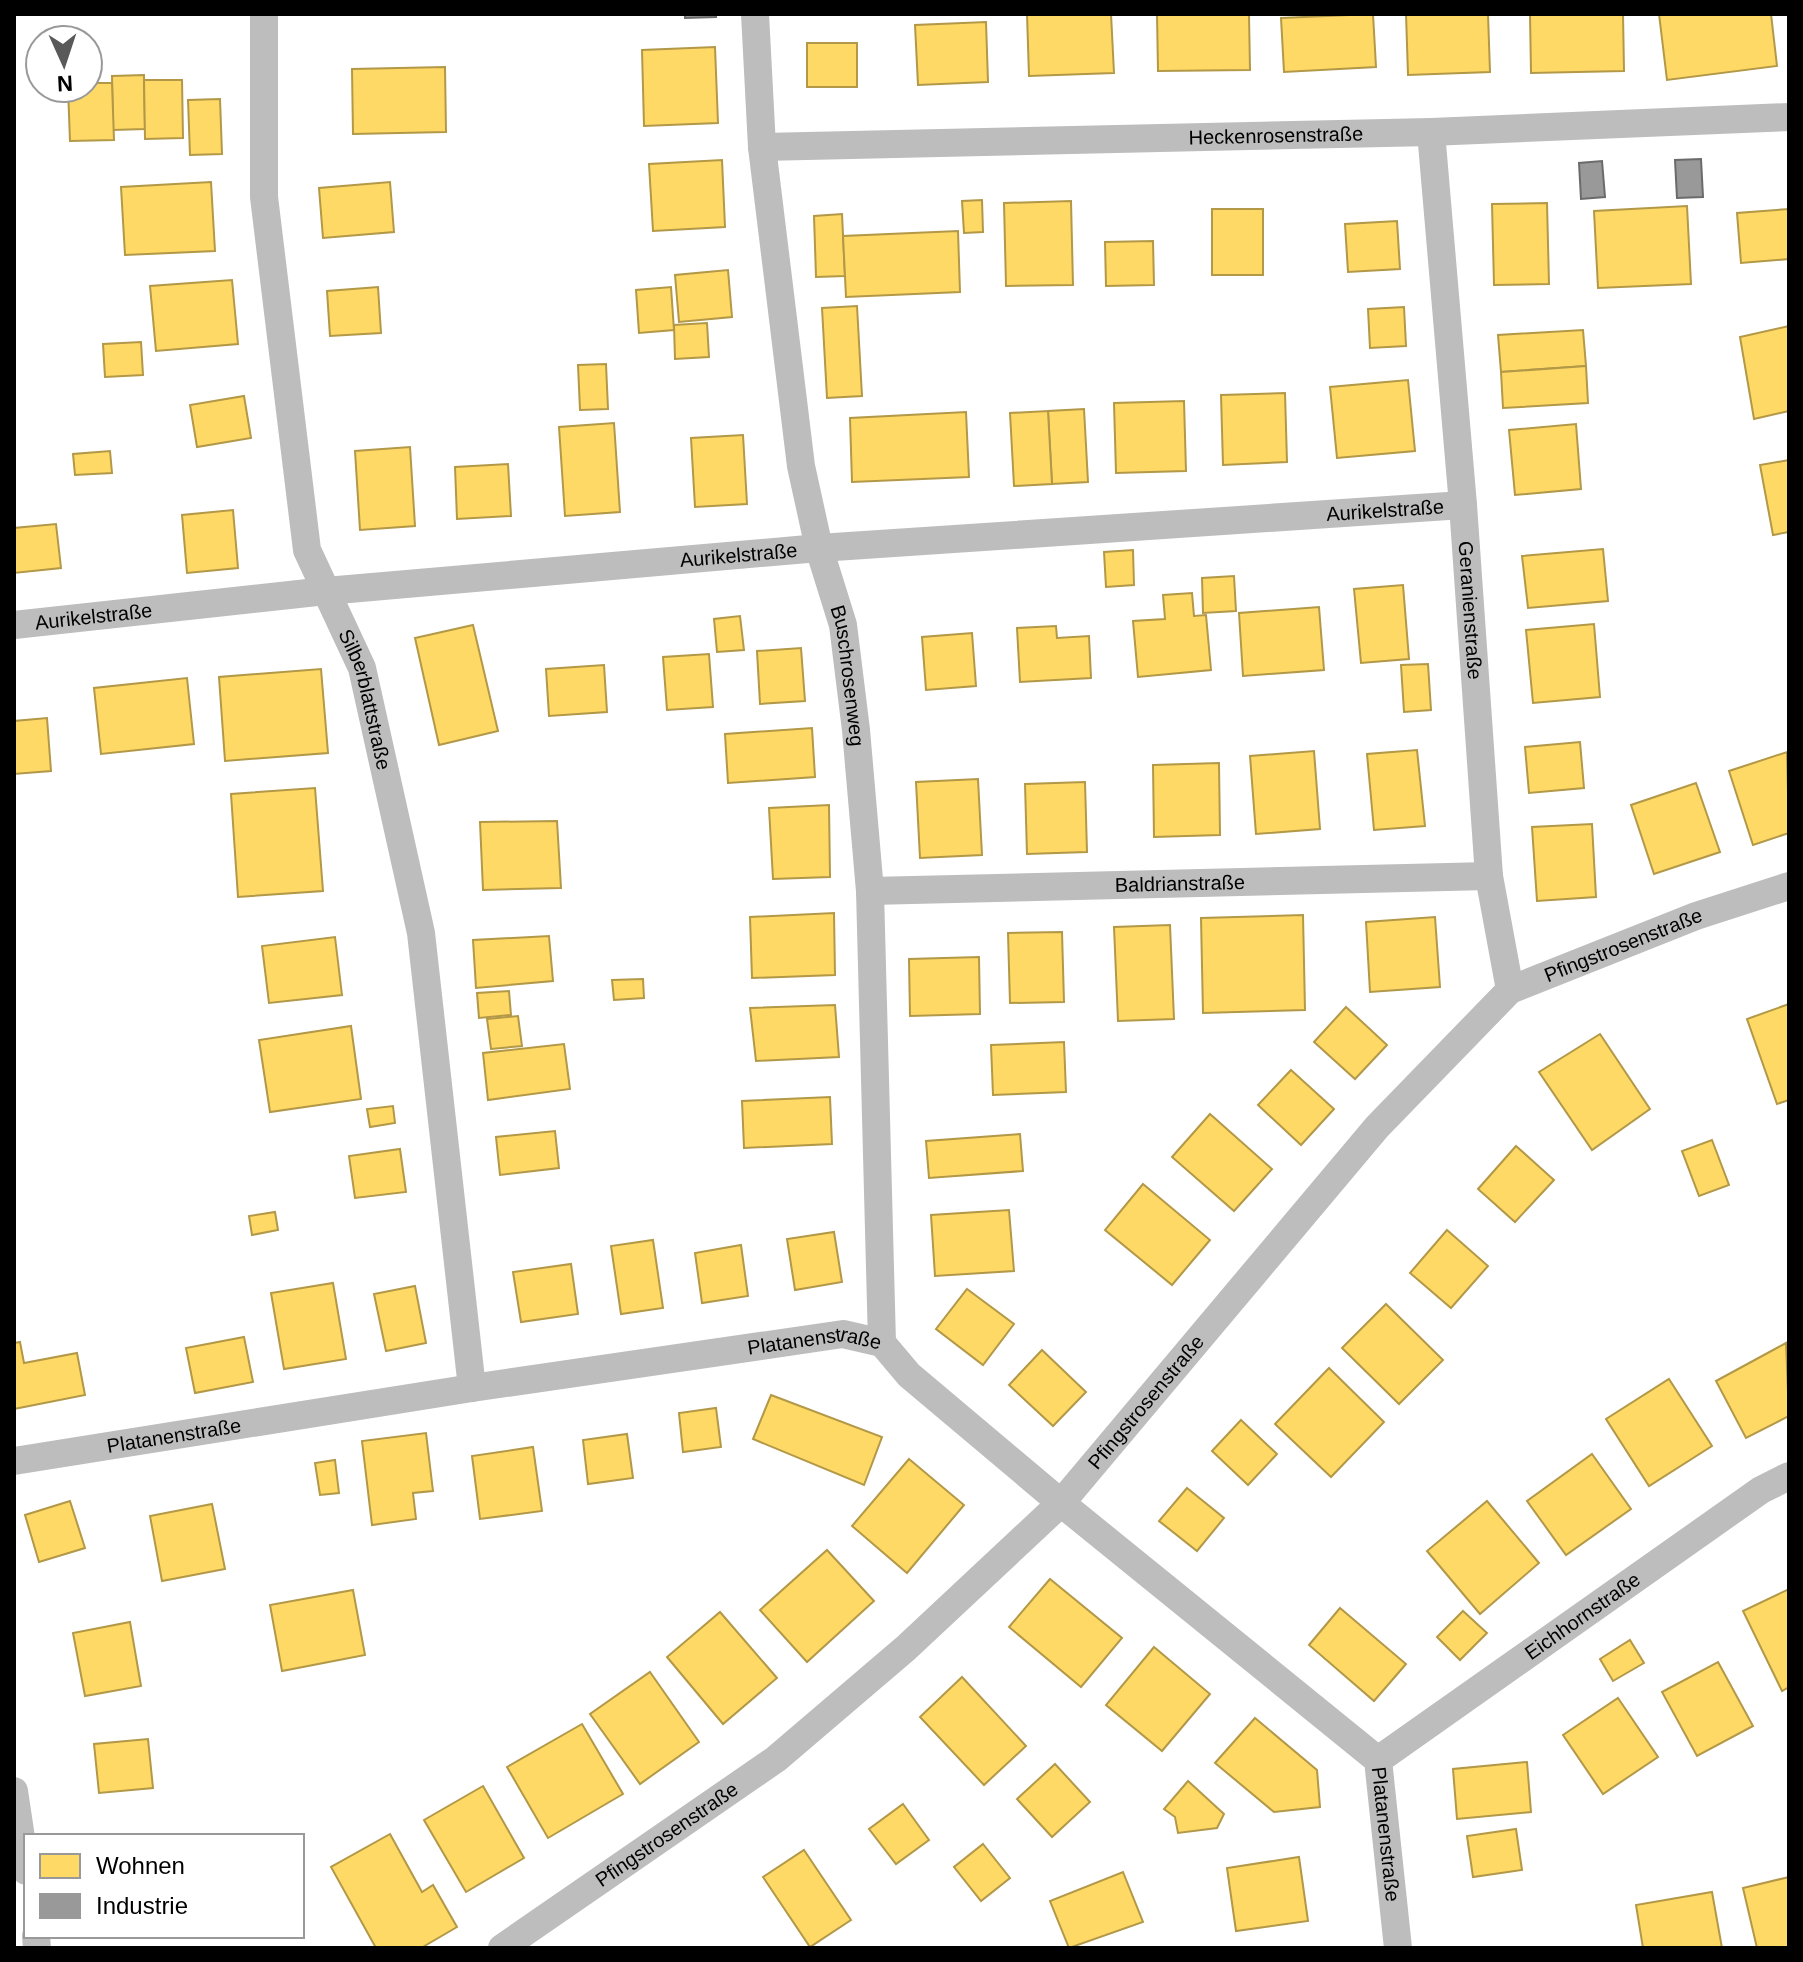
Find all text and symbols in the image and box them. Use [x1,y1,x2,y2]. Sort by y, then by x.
north arrow [24,24,104,104]
text: N [56,71,74,96]
street label: Heckenrosenstraße [1188,123,1363,148]
street label: Aurikelstraße [1325,495,1445,525]
street label: Aurikelstraße [679,539,798,571]
street label: Geranienstraße [1455,540,1486,680]
street label: Aurikelstraße [34,599,153,634]
street label: Buschrosenweg [826,602,868,747]
street label: Silberblattstraße [334,626,395,772]
street label: Baldrianstraße [1115,871,1245,896]
street label: Pfingstrosenstraße [1541,904,1705,986]
street label: Platanenstraße [746,1323,884,1359]
street label: Pfingstrosenstraße [1083,1331,1208,1473]
street label: Platanenstraße [105,1414,243,1457]
street label: Eichhornstraße [1521,1568,1644,1664]
street label: Platanenstraße [1368,1766,1404,1903]
street label: Pfingstrosenstraße [591,1778,742,1891]
legend [24,1834,304,1938]
text: Wohnen [96,1852,185,1879]
text: Industrie [96,1892,188,1919]

